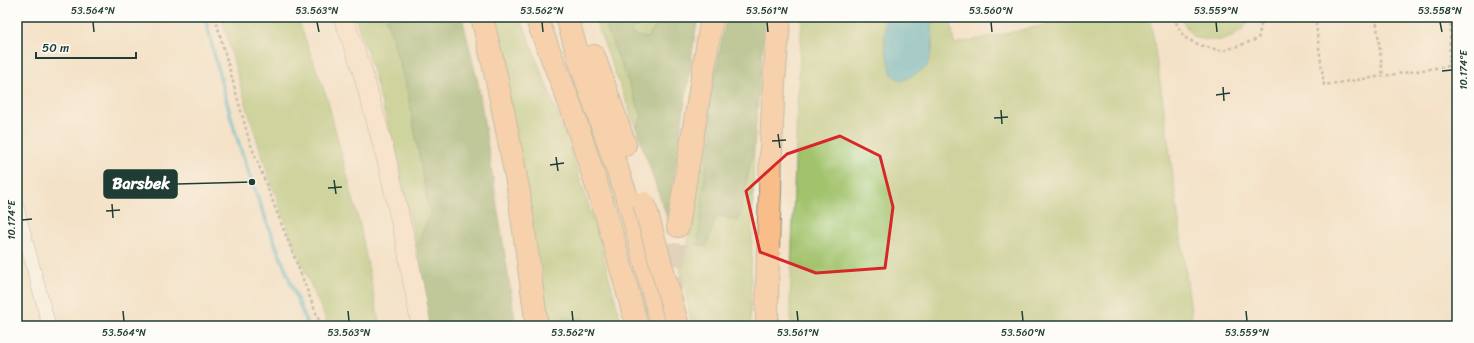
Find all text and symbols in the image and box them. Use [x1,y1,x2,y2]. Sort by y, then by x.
text: 53.564°N [71,2,115,20]
text: 53.563°N [295,2,339,20]
text: 53.562°N [520,2,564,20]
text: 53.561°N [746,2,788,20]
text: 53.560°N [969,2,1013,20]
text: 53.559°N [1194,2,1238,20]
text: 53.558°N [1418,2,1462,20]
scale bar [36,34,136,60]
text: 50 m [42,37,69,59]
text: 10.174°E [1455,49,1473,90]
text: Barsbek [112,169,170,198]
callout: Barsbek [104,170,177,198]
text: 10.174°E [3,199,21,240]
text: 53.564°N [102,324,146,342]
text: 53.563°N [327,324,371,342]
text: 53.562°N [551,324,595,342]
text: 53.561°N [777,324,819,342]
text: 53.560°N [1001,324,1045,342]
text: 53.559°N [1225,324,1269,342]

